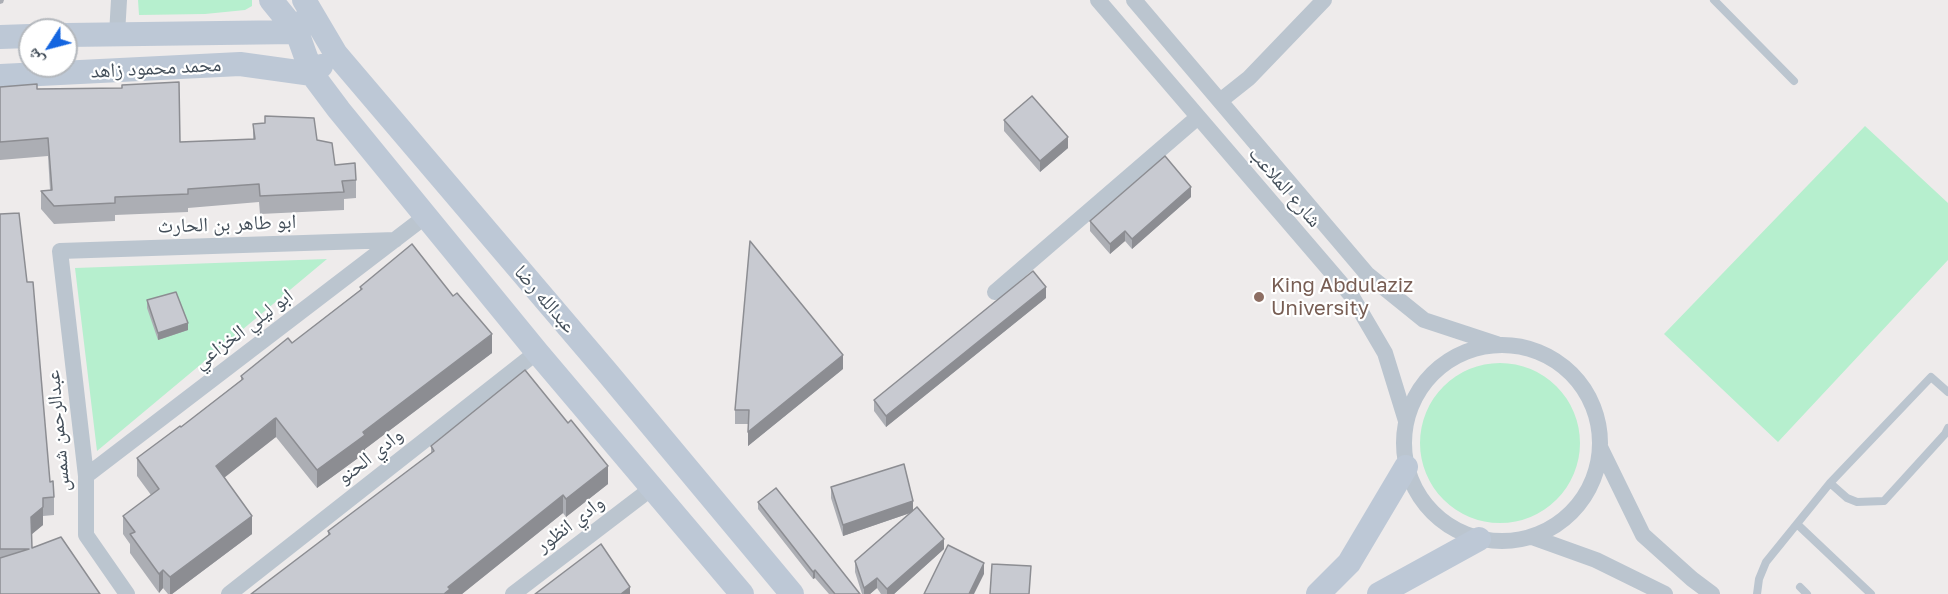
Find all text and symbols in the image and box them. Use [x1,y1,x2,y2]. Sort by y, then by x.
north arrow [18,18,78,78]
text: ش [22,45,48,70]
street label: محمد محمود زاهد [90,53,222,83]
street label: شارع الملاعب [1243,142,1327,232]
street label: ابو طاهر بن الحارث [157,210,297,238]
street label: عبدالله رضا [509,260,581,338]
place label: King Abdulaziz University [1271,274,1413,321]
street label: ابو ليلي الخزاعي [188,284,298,374]
marker: King Abdulaziz University [1252,290,1266,304]
street label: عبدالرحمن شمس [41,369,75,493]
street label: وادي الحنو [332,423,408,489]
street label: وادي انظور [531,490,609,558]

